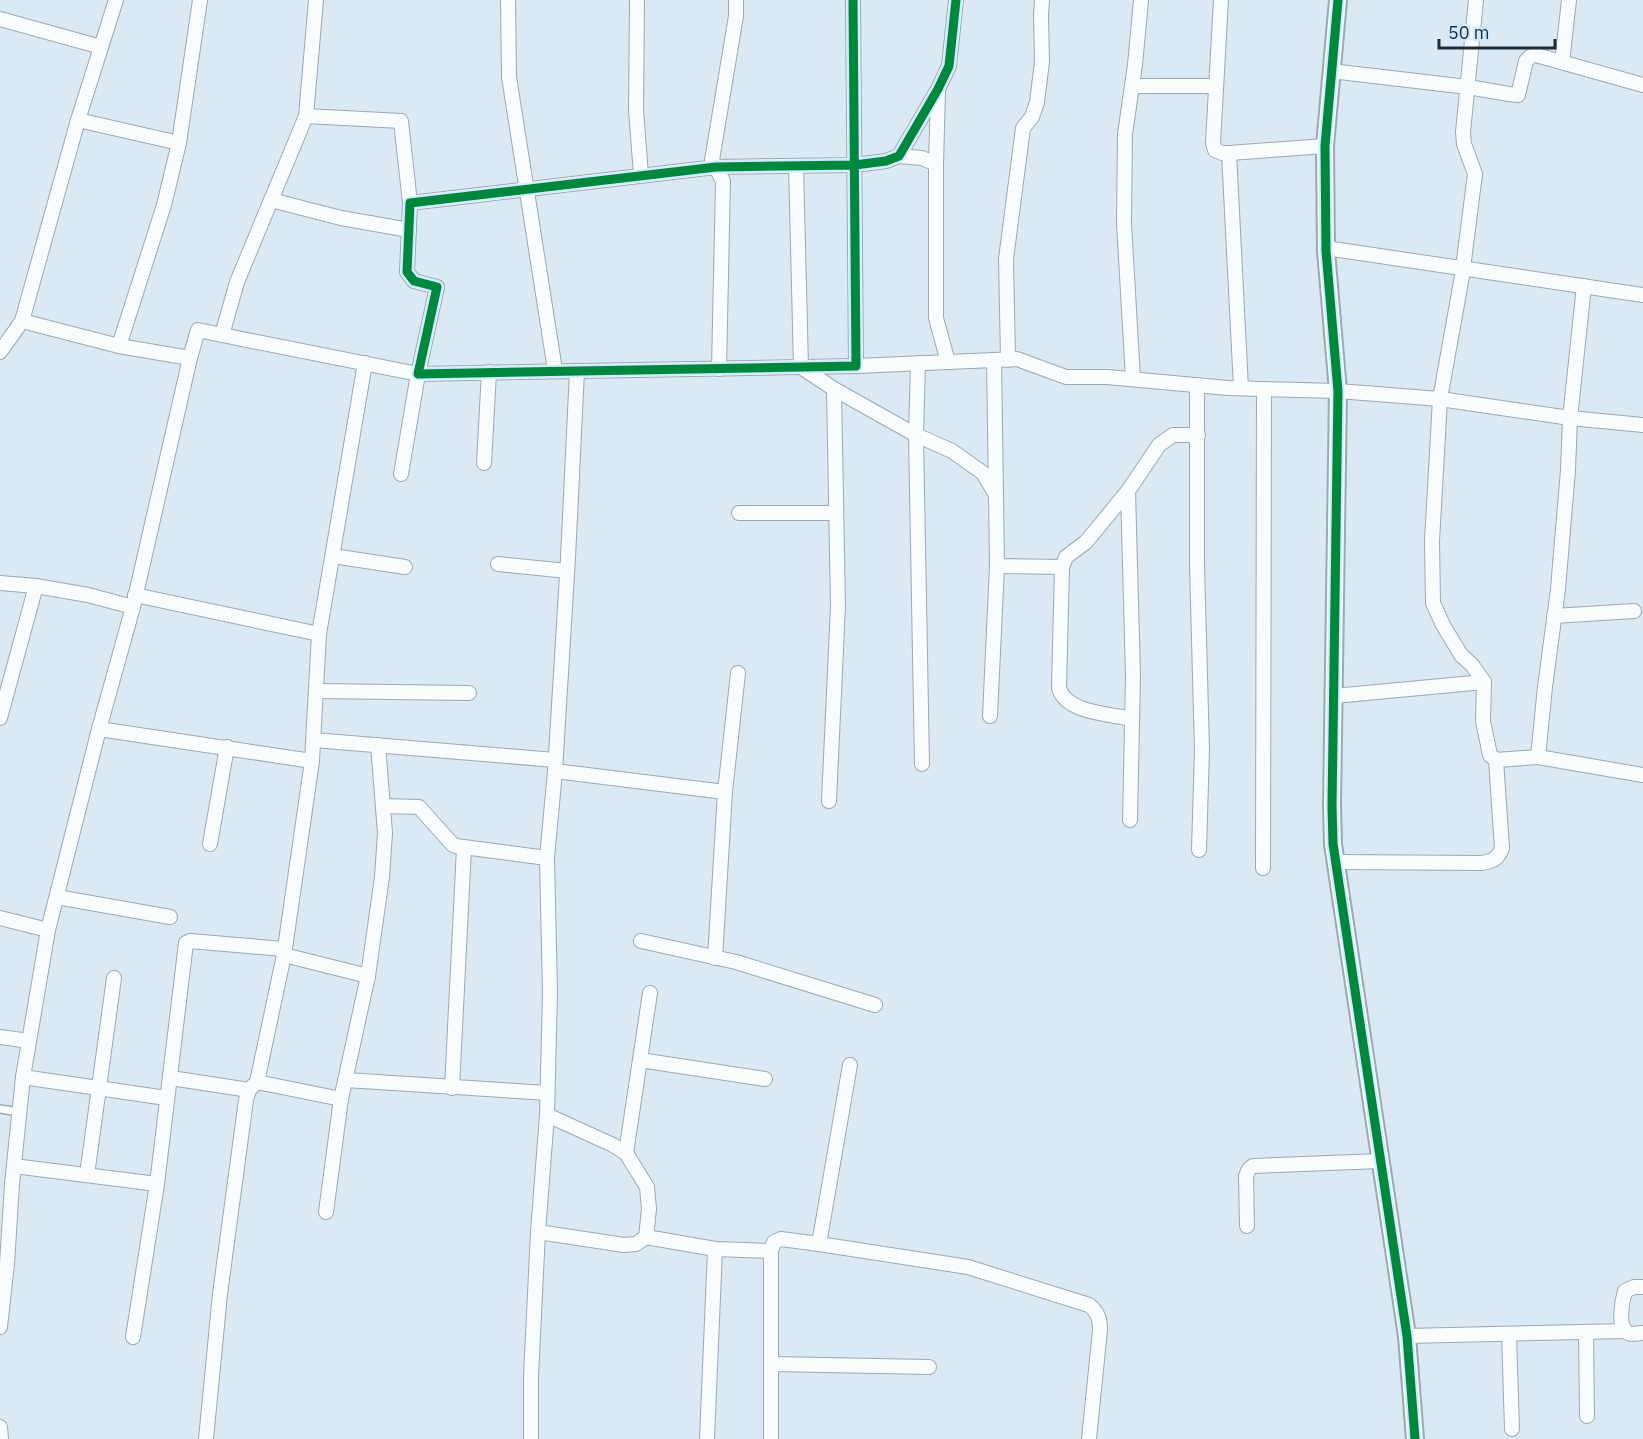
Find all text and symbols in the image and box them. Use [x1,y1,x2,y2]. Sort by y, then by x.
scale bar [1439,12,1554,50]
text: 50 m [1448,21,1490,44]

